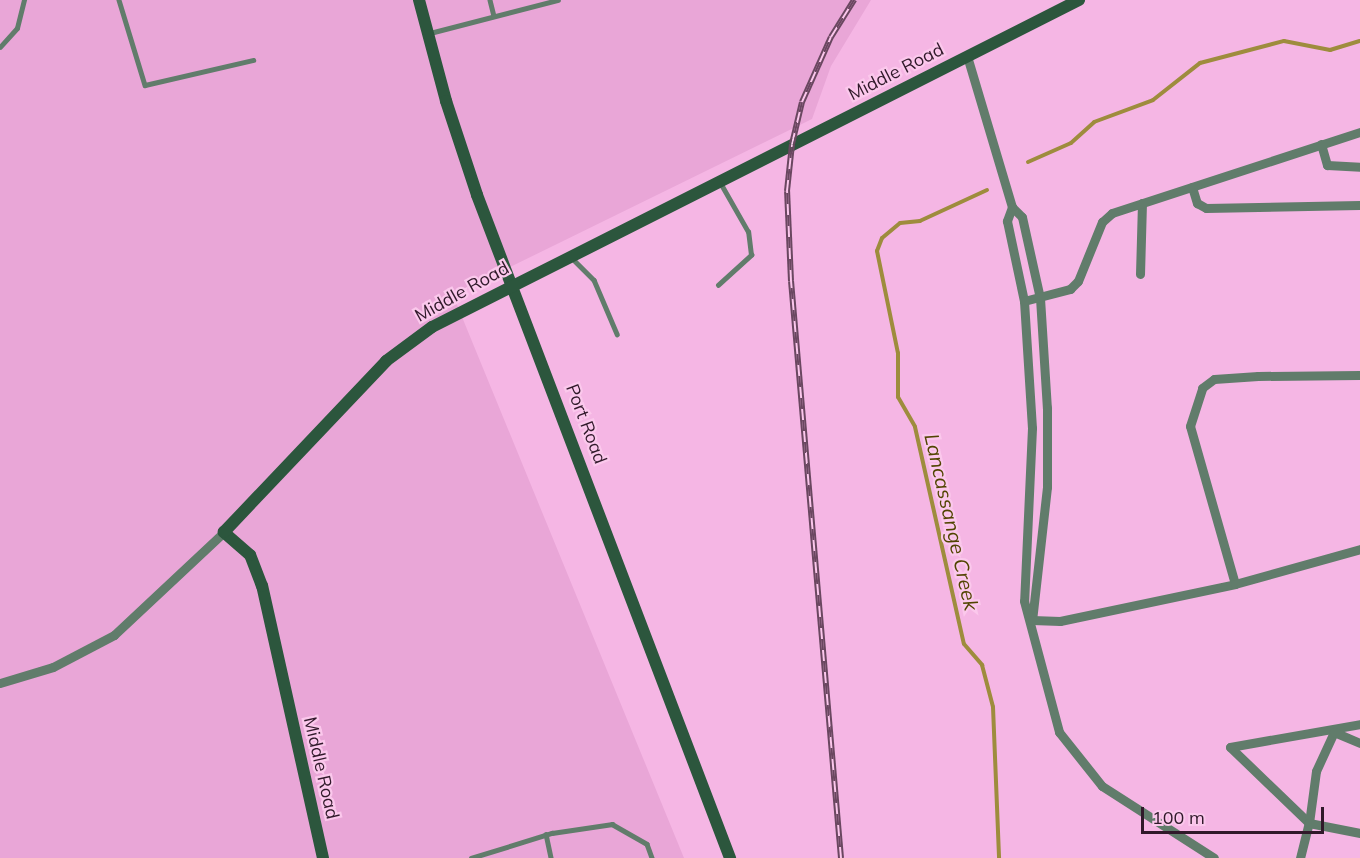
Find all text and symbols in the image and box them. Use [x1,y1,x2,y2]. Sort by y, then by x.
street label: Middle Road [845,39,947,105]
street label: Middle Road [411,257,513,327]
street label: Port Road [561,381,611,467]
water label: Lancassange Creek [920,431,984,613]
street label: Middle Road [299,715,343,821]
scale bar [1144,795,1327,833]
text: 100 m [1152,806,1205,829]

